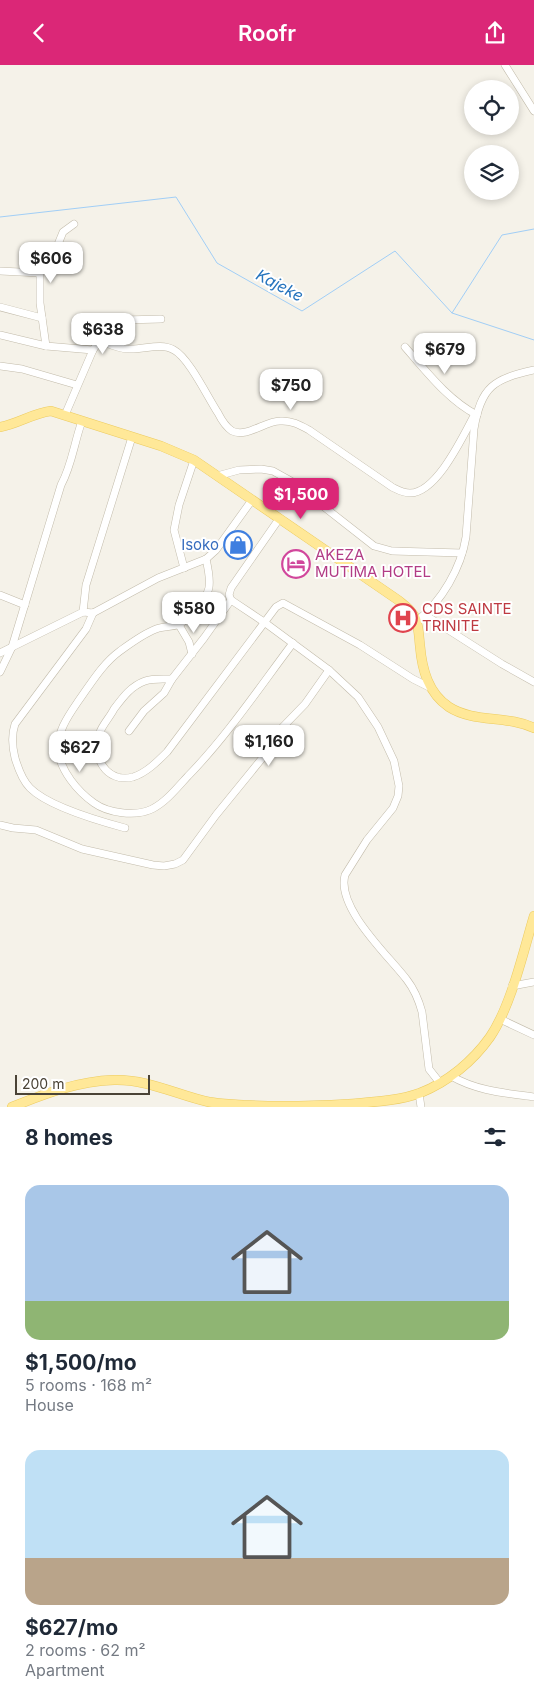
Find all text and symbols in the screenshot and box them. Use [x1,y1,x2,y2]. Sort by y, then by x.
icon: back [25,19,53,47]
icon: share [481,19,509,47]
text: Roofr [238,20,296,46]
map controls [464,80,519,200]
button: locate [464,80,519,135]
button: layers [464,145,519,200]
pin: $606 [21,241,81,284]
text: $606 [30,248,72,268]
water label: Kajeke [253,264,307,306]
pin: $638 [73,313,133,355]
text: $638 [82,319,124,339]
pin: $679 [415,333,475,375]
text: $679 [425,339,465,359]
pin: $750 [261,369,321,411]
text: $750 [271,375,311,395]
pin: $1,500 [260,477,342,520]
text: $1,500 [274,484,328,504]
shop icon: Isoko [223,530,253,560]
place label: Isoko [181,535,219,554]
place label: AKEZA MUTIMA HOTEL [315,545,431,581]
hotel icon: AKEZA MUTIMA HOTEL [281,549,311,579]
pin: $580 [164,591,224,634]
text: $580 [173,598,215,618]
place label: CDS SAINTE TRINITE [422,599,512,635]
hospital icon: CDS SAINTE TRINITE [388,603,418,633]
pin: $1,160 [228,725,310,767]
pin: $627 [50,731,110,773]
text: $1,160 [244,731,294,751]
text: $627 [60,737,100,757]
scale bar [15,1072,150,1095]
text: 200 m [22,1075,64,1092]
icon: filters [481,1123,509,1151]
text: 8 homes [25,1125,113,1150]
icon: home [222,1217,312,1307]
text: $1,500/mo [25,1350,137,1375]
text: 5 rooms · 168 m² [25,1375,152,1395]
text: House [25,1395,74,1415]
icon: home [222,1482,312,1572]
text: $627/mo [25,1615,118,1640]
text: 2 rooms · 62 m² [25,1640,146,1660]
text: Apartment [25,1660,105,1680]

